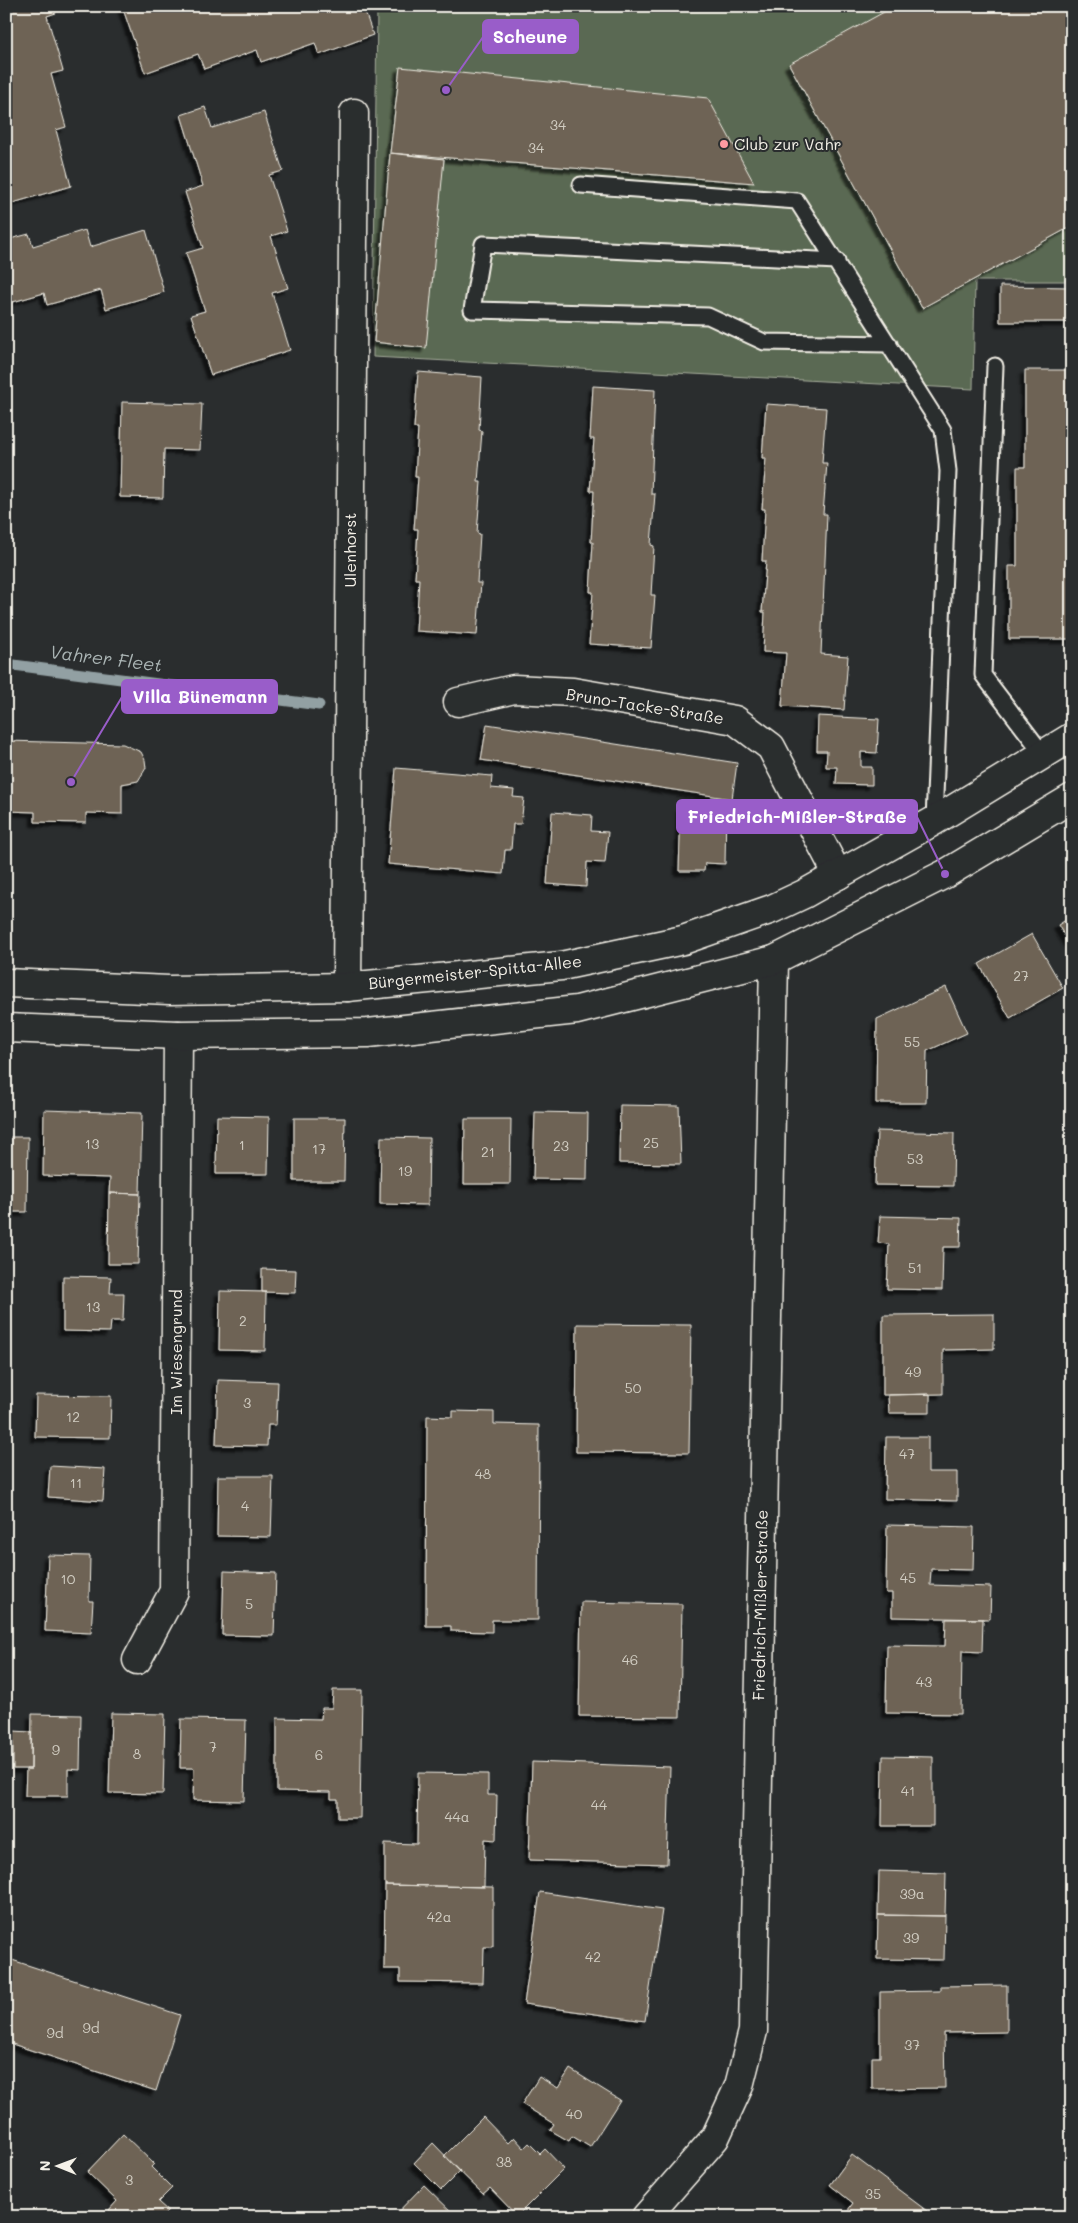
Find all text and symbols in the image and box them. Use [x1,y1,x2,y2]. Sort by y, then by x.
callout: Scheune [483,20,578,53]
text: Scheune [493,24,568,48]
house number: 34 [550,115,567,134]
place label: Club zur Vahr [734,133,842,154]
house number: 34 [528,138,545,157]
marker: Club zur Vahr [718,138,730,150]
street label: Ulenhorst [339,513,360,587]
water label: Vahrer Fleet [49,639,164,677]
callout: Villa Bünemann [122,680,277,713]
street label: Bruno-Tacke-Straße [565,683,725,728]
text: Villa Bünemann [133,684,267,708]
callout: Friedrich-Mißler-Straße [677,800,917,833]
text: Friedrich-Mißler-Straße [687,804,907,828]
street label: Bürgermeister-Spitta-Allee [367,950,583,993]
house number: 27 [1013,966,1029,985]
house number: 55 [904,1032,920,1051]
house number: 25 [643,1133,659,1152]
house number: 13 [85,1134,99,1153]
house number: 1 [239,1135,245,1154]
house number: 23 [553,1136,569,1155]
house number: 17 [312,1139,326,1158]
house number: 21 [481,1142,495,1161]
house number: 53 [907,1149,923,1168]
house number: 19 [398,1161,412,1180]
house number: 51 [908,1258,922,1277]
street label: Im Wiesengrund [165,1289,186,1415]
house number: 13 [86,1297,100,1316]
house number: 2 [239,1311,247,1330]
house number: 49 [905,1362,921,1381]
house number: 50 [625,1378,642,1397]
house number: 3 [243,1393,251,1412]
house number: 12 [66,1407,80,1426]
house number: 47 [899,1444,915,1463]
house number: 48 [475,1464,491,1483]
house number: 11 [70,1473,82,1492]
house number: 4 [241,1496,250,1515]
street label: Friedrich-Mißler-Straße [747,1510,772,1700]
house number: 45 [900,1568,916,1587]
house number: 10 [61,1569,76,1588]
house number: 5 [245,1594,253,1613]
house number: 46 [622,1650,638,1669]
house number: 43 [916,1672,932,1691]
house number: 7 [209,1737,217,1756]
house number: 9 [52,1740,60,1759]
house number: 8 [133,1744,141,1763]
house number: 6 [315,1745,323,1764]
house number: 41 [901,1781,915,1800]
house number: 44 [591,1795,608,1814]
house number: 44a [444,1807,470,1826]
house number: 39a [899,1884,925,1903]
house number: 42a [427,1907,451,1926]
house number: 39 [903,1928,919,1947]
house number: 42 [585,1947,601,1966]
house number: 9d [82,2018,100,2037]
house number: 9d [46,2023,64,2042]
house number: 37 [904,2035,920,2054]
house number: 40 [566,2104,583,2123]
north arrow [32,2140,82,2190]
house number: 38 [496,2152,512,2171]
text: N [35,2160,54,2171]
house number: 3 [125,2170,133,2189]
house number: 35 [865,2184,881,2203]

